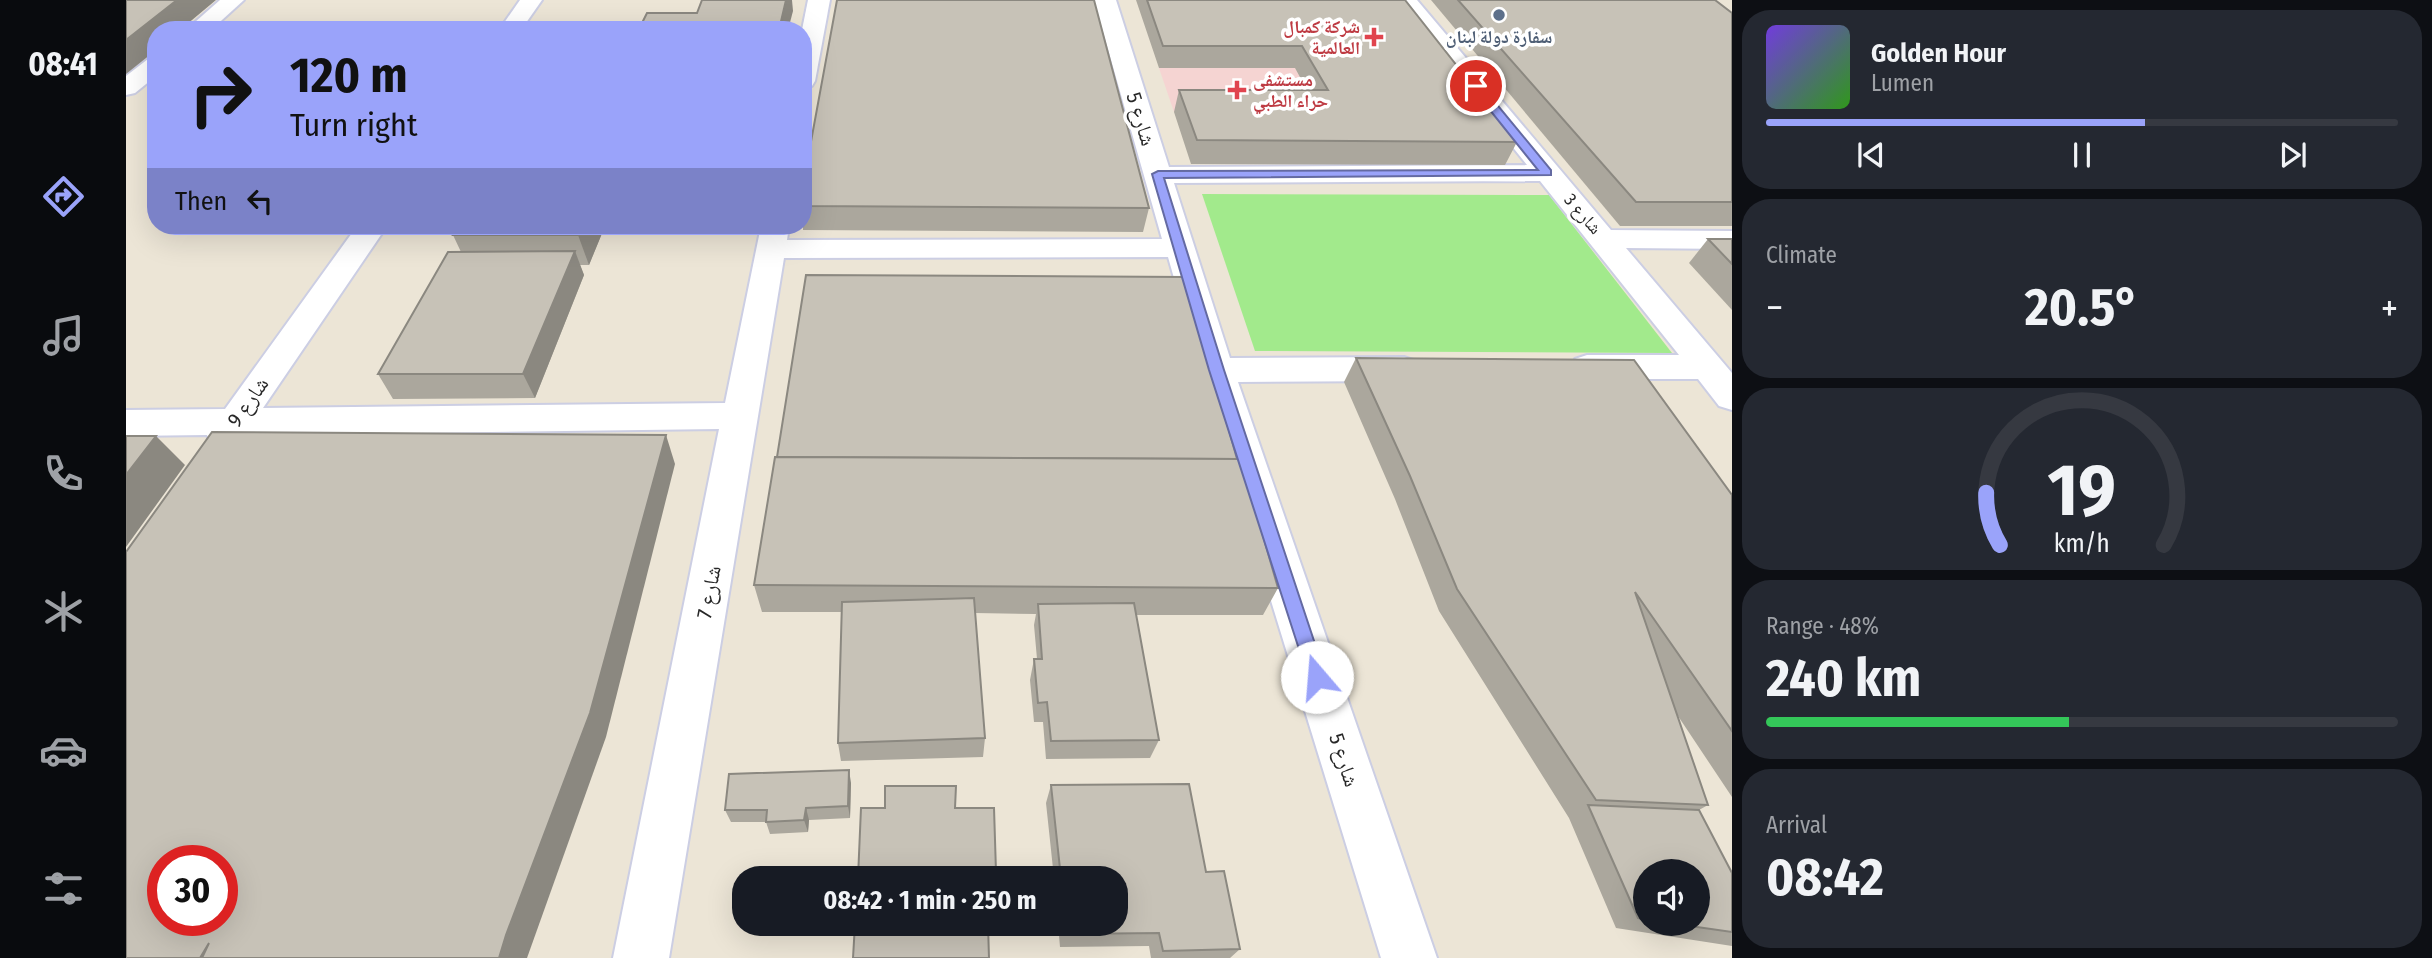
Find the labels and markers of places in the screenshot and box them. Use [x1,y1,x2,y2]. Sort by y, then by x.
marker: سفارة دولة لبنان [1491,7,1507,23]
place label: شركة كمبال العالمية [1283,16,1360,59]
place label: سفارة دولة لبنان [1446,26,1552,48]
marker: شركة كمبال العالمية [1366,29,1382,45]
pin [1446,56,1506,116]
place label: مستشفى حراء الطبي [1253,69,1329,115]
marker: مستشفى حراء الطبي [1227,80,1247,100]

